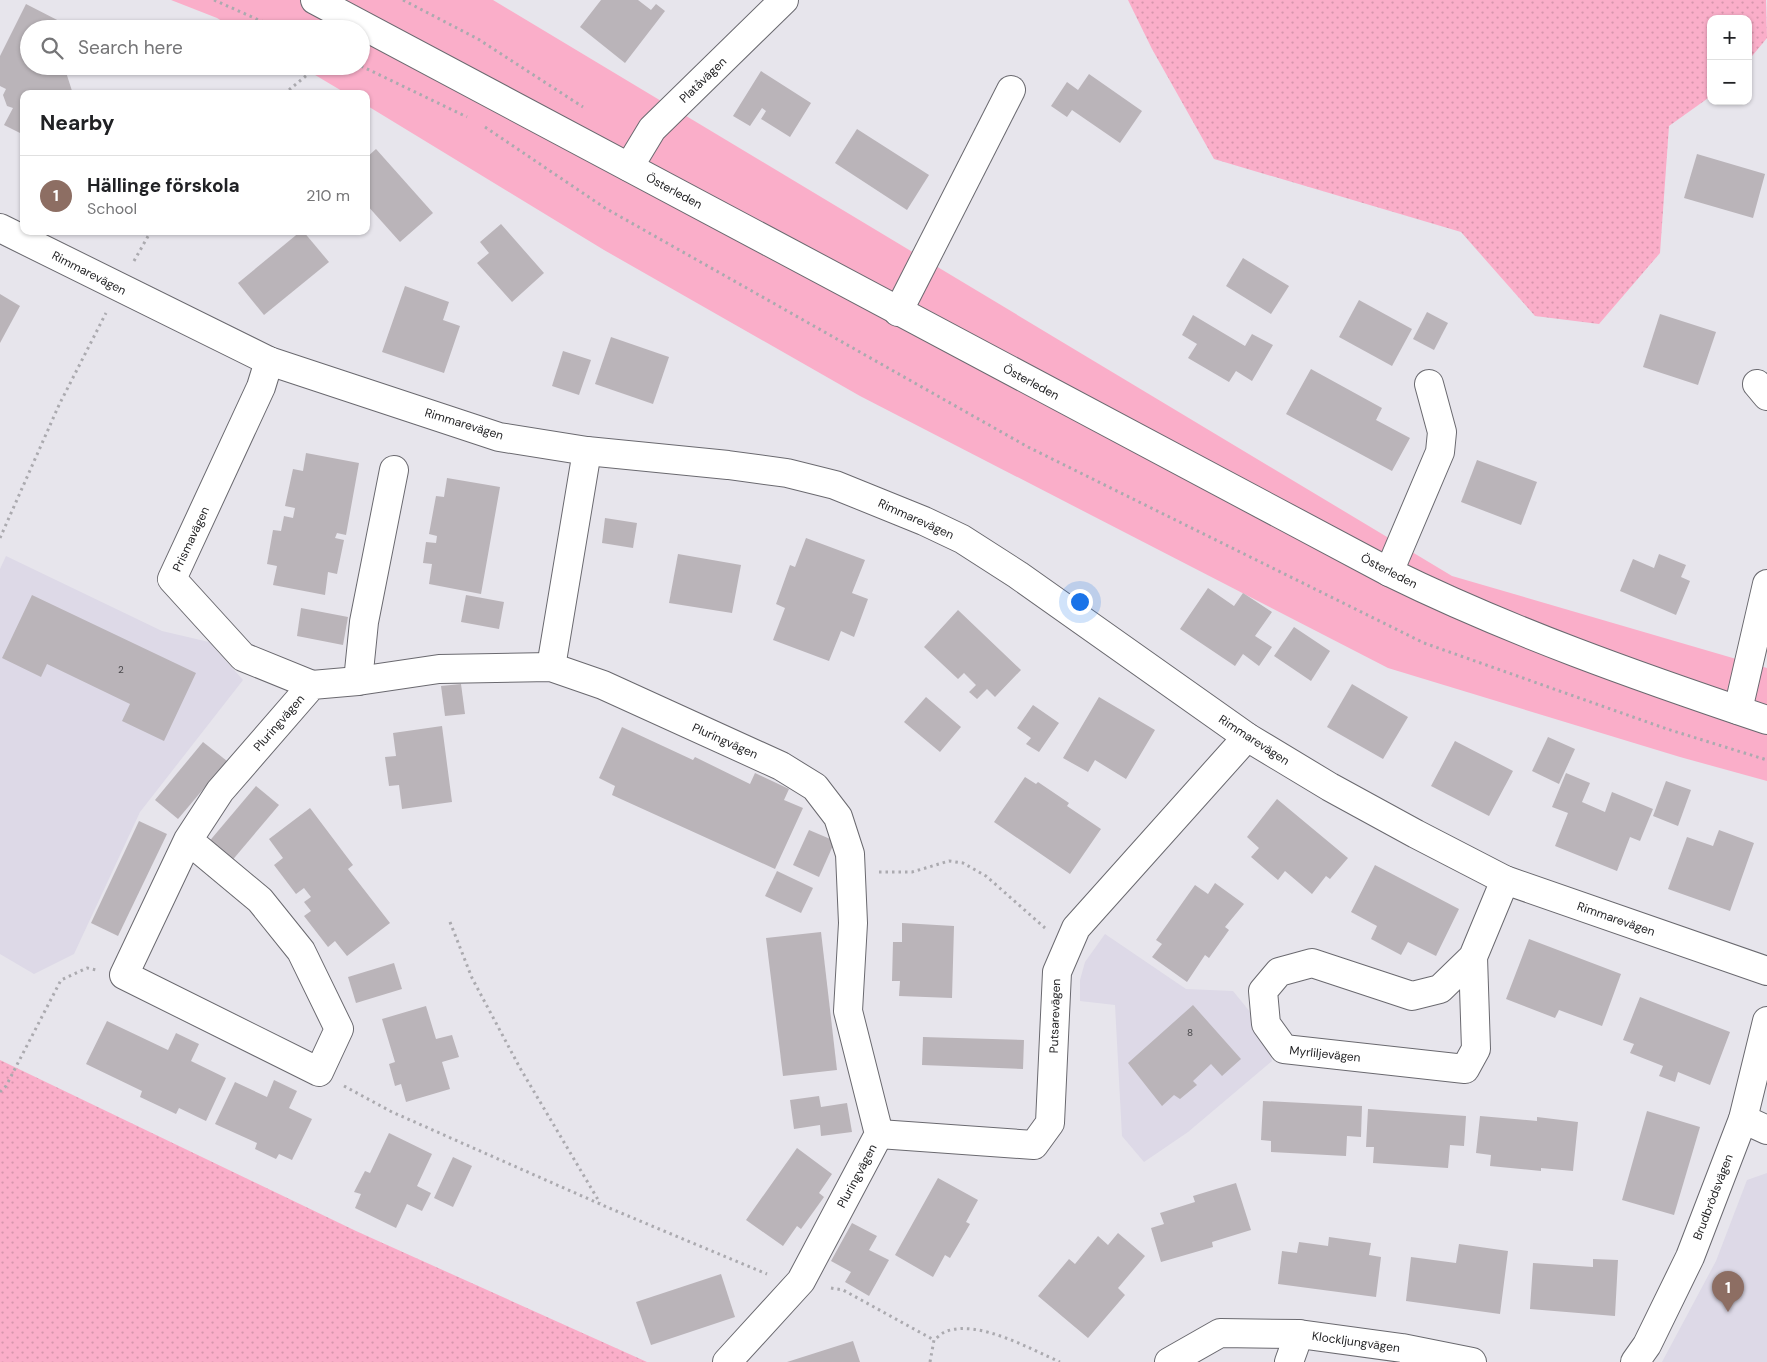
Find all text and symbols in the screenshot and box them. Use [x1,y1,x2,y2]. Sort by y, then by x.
map controls [1707,15,1752,105]
button: + [1707,15,1752,60]
search box [20,20,370,75]
icon: search [38,34,66,62]
text: Search here [78,35,183,60]
street label: Platåvägen [676,53,730,106]
button: − [1707,60,1752,105]
text: Nearby [40,109,114,137]
street label: Österleden [643,169,705,213]
text: Hällinge förskola [87,173,240,198]
text: 1 [53,185,59,206]
text: 210 m [306,185,350,206]
text: School [87,198,137,219]
street label: Rimmarevägen [49,247,129,299]
street label: Österleden [1000,360,1062,404]
street label: Rimmarevägen [423,404,505,444]
street label: Rimmarevägen [876,495,957,543]
street label: Prismavägen [169,504,213,574]
street label: Österleden [1358,550,1420,592]
your location [1067,589,1093,615]
house number: 2 [118,663,124,676]
street label: Pluringvägen [250,691,308,755]
street label: Rimmarevägen [1215,711,1293,769]
street label: Pluringvägen [690,719,760,763]
street label: Rimmarevägen [1575,898,1657,940]
street label: Putsarevägen [1046,978,1064,1054]
house number: 8 [1187,1026,1193,1039]
street label: Myrliljevägen [1289,1042,1362,1066]
street label: Pluringvägen [833,1141,881,1211]
street label: Brudbrödsvägen [1689,1152,1737,1242]
pin: 1 [1712,1271,1744,1312]
street label: Klockljungvägen [1311,1328,1401,1356]

